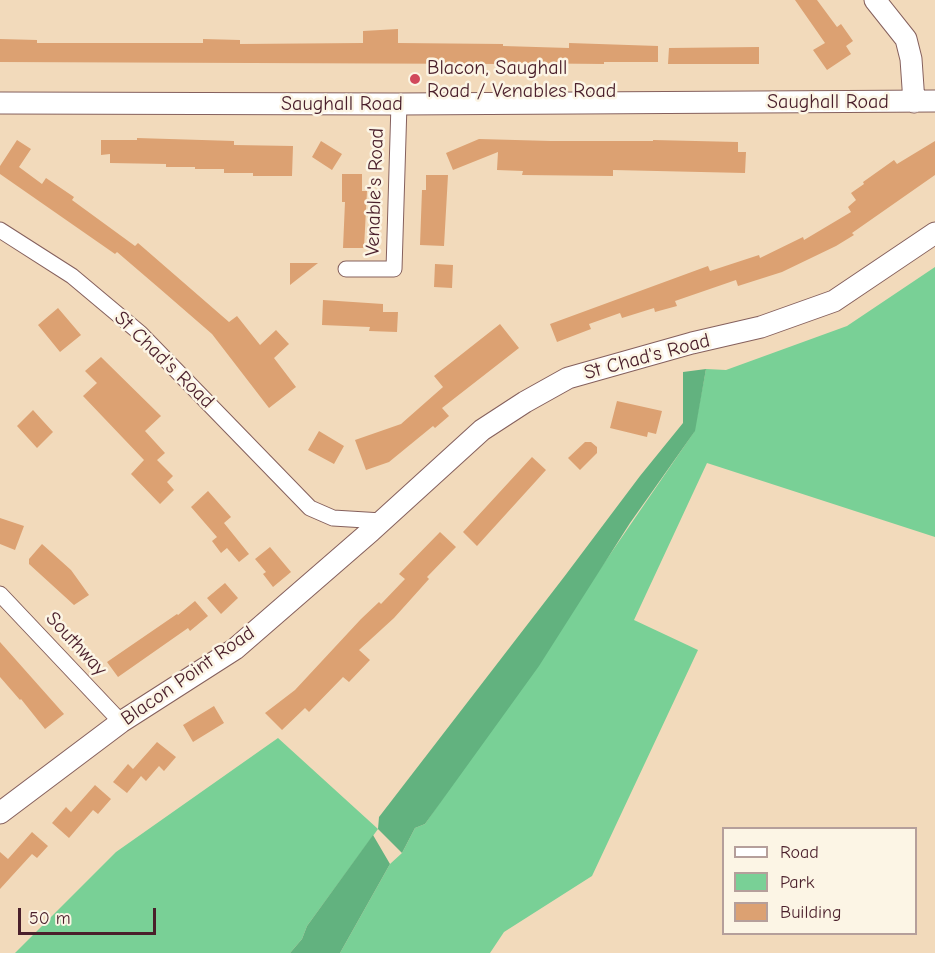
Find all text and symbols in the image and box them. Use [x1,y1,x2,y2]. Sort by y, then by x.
place label: Blacon, Saughall Road / Venables Road [427,56,616,103]
marker: Blacon, Saughall Road / Venables Road [408,72,422,86]
street label: Saughall Road [767,90,889,114]
street label: Saughall Road [281,92,403,116]
street label: Venable's Road [361,128,389,256]
street label: St Chad's Road [109,306,219,414]
street label: St Chad's Road [581,329,713,385]
street label: Southway [40,607,112,681]
street label: Blacon Point Road [117,621,259,731]
legend [722,827,917,935]
text: Road [780,842,819,863]
text: Park [780,872,814,893]
scale bar [21,896,159,934]
text: Building [780,902,842,923]
text: 50 m [29,908,71,929]

